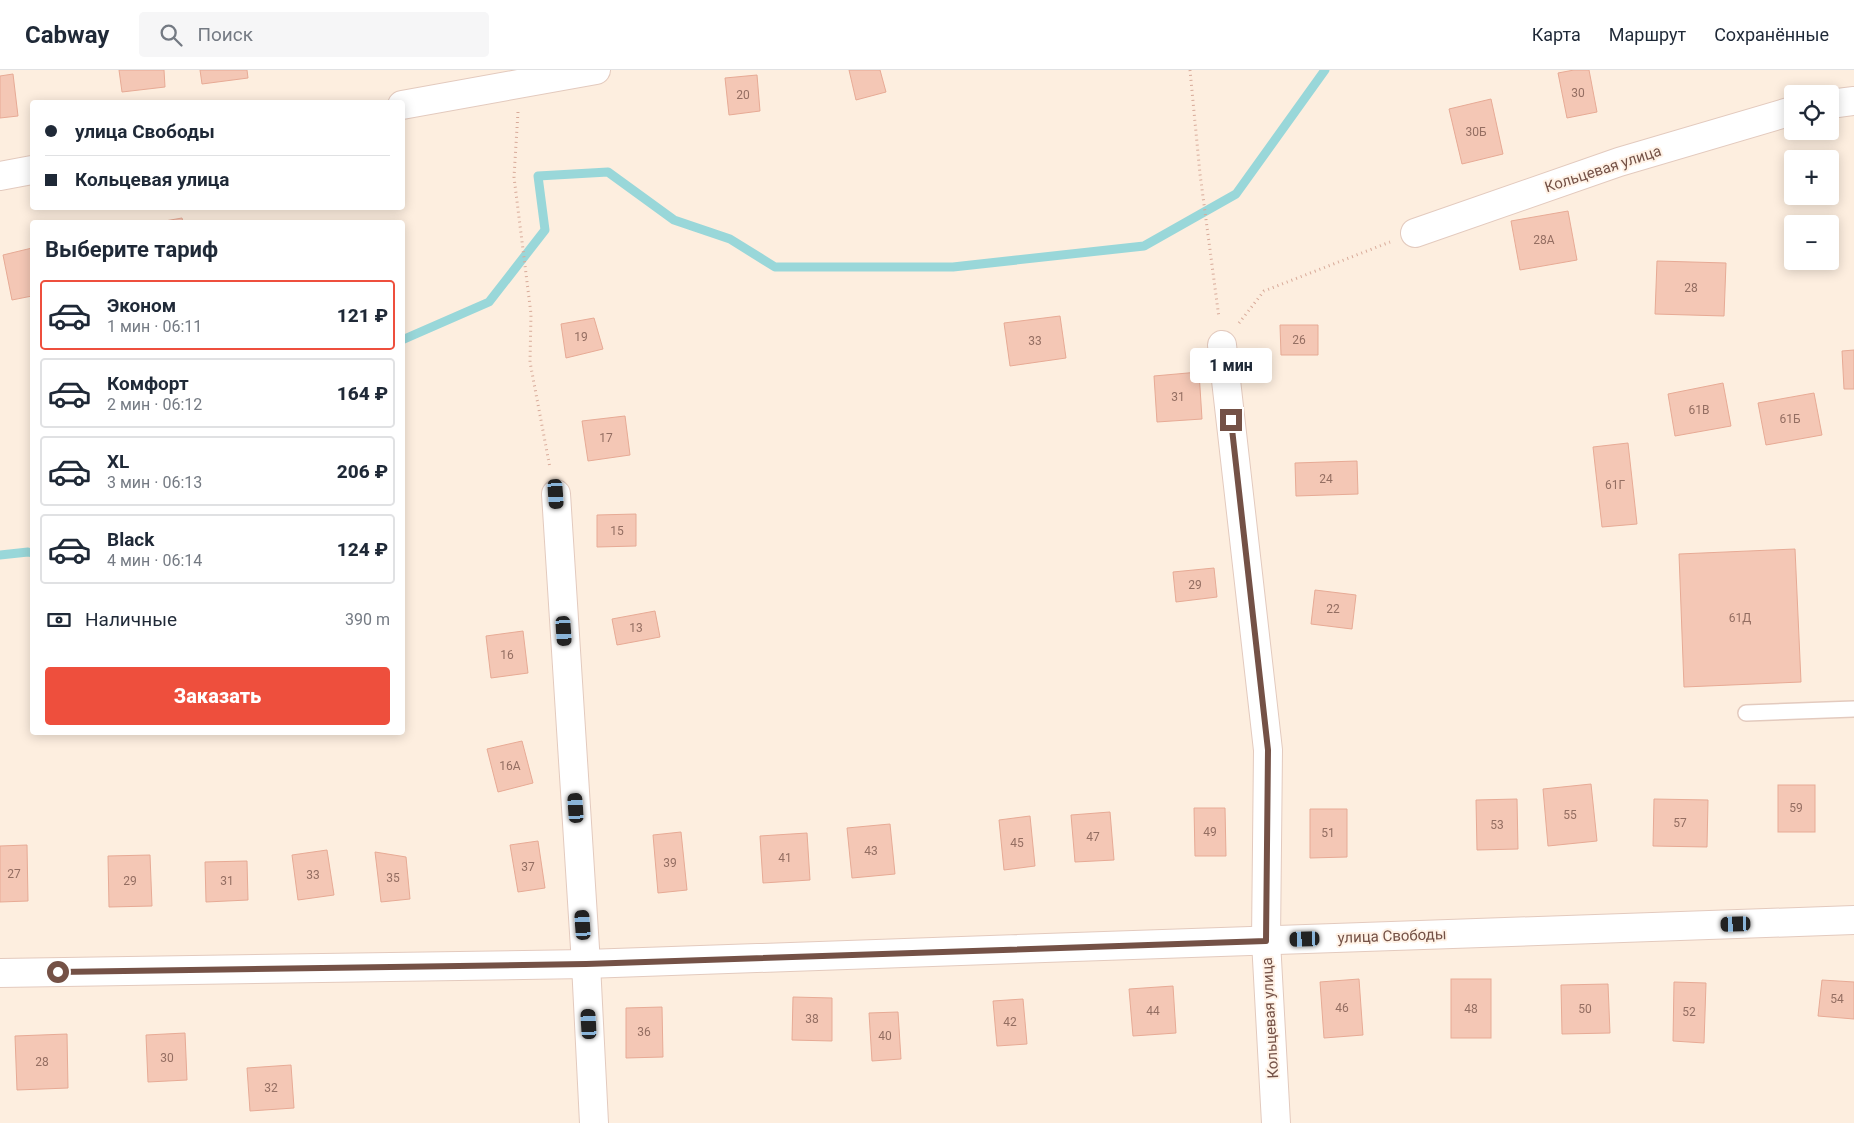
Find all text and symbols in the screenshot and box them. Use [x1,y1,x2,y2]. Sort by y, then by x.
search box [139,12,489,57]
text: Cabway [25,21,109,49]
icon: search [157,21,185,49]
text: Поиск [197,23,253,46]
text: Карта [1532,24,1581,45]
text: Маршрут [1609,24,1686,45]
text: Сохранённые [1714,24,1829,45]
map controls [1784,85,1839,270]
button: locate [1784,85,1839,140]
house number: 30 [1571,86,1585,100]
house number: 20 [736,88,750,102]
text: улица Свободы [75,120,215,143]
house number: 30Б [1465,125,1487,139]
street label: Кольцевая улица [1542,142,1664,196]
button: + [1784,150,1839,205]
text: Кольцевая улица [75,168,230,191]
button: − [1784,215,1839,270]
house number: 28А [1533,233,1555,247]
text: Выберите тариф [45,237,218,262]
house number: 28 [1684,281,1698,295]
icon: car [47,293,92,338]
text: Эконом [107,294,176,317]
text: 121 ₽ [337,304,388,327]
text: 1 мин · 06:11 [107,317,202,336]
house number: 19 [574,330,588,344]
house number: 26 [1292,333,1306,347]
house number: 33 [1028,334,1042,348]
callout: 1 мин [1190,348,1272,382]
text: 1 мин [1209,356,1253,375]
icon: car [47,371,92,416]
text: Комфорт [107,372,189,395]
text: 164 ₽ [337,382,388,405]
house number: 31 [1171,390,1185,404]
text: 2 мин · 06:12 [107,395,202,414]
house number: 61В [1689,403,1709,417]
route end [1220,409,1242,431]
house number: 61Б [1779,412,1801,426]
house number: 17 [599,431,613,445]
icon: car [47,449,92,494]
text: XL [107,450,129,473]
text: 206 ₽ [337,460,388,483]
house number: 24 [1319,472,1333,486]
text: 3 мин · 06:13 [107,473,202,492]
house number: 61Г [1605,478,1625,492]
car [547,479,564,509]
house number: 15 [610,524,624,538]
icon: car [47,527,92,572]
text: Black [107,528,154,551]
text: 124 ₽ [337,538,388,561]
text: 4 мин · 06:14 [107,551,202,570]
house number: 29 [1188,578,1202,592]
house number: 22 [1326,602,1340,616]
icon: cash [45,606,73,634]
text: Наличные [85,608,177,631]
text: 390 m [345,610,390,629]
house number: 61Д [1729,611,1751,625]
car [555,616,572,646]
house number: 13 [629,621,643,635]
house number: 16 [500,648,514,662]
button: Заказать [45,667,390,725]
house number: 16А [499,759,521,773]
car [567,793,584,823]
house number: 59 [1789,801,1803,815]
house number: 55 [1563,808,1577,822]
house number: 57 [1673,816,1687,830]
house number: 53 [1490,818,1504,832]
house number: 49 [1203,825,1217,839]
house number: 51 [1321,826,1335,840]
house number: 47 [1086,830,1100,844]
house number: 45 [1010,836,1024,850]
house number: 43 [864,844,878,858]
house number: 41 [778,851,792,865]
house number: 39 [663,856,677,870]
house number: 37 [521,860,535,874]
house number: 27 [7,867,21,881]
house number: 33 [306,868,320,882]
house number: 35 [386,871,400,885]
house number: 29 [123,874,137,888]
house number: 31 [220,874,234,888]
car [574,910,591,940]
car [1720,916,1751,932]
street label: улица Свободы [1337,925,1447,947]
car [1289,931,1320,947]
street label: Кольцевая улица [1258,957,1282,1079]
route start [47,961,69,983]
house number: 54 [1830,992,1844,1006]
house number: 46 [1335,1001,1349,1015]
house number: 48 [1464,1002,1478,1016]
house number: 50 [1578,1002,1592,1016]
house number: 44 [1146,1004,1160,1018]
house number: 52 [1682,1005,1696,1019]
car [580,1009,597,1039]
house number: 38 [805,1012,819,1026]
house number: 42 [1003,1015,1017,1029]
house number: 36 [637,1025,651,1039]
house number: 40 [878,1029,892,1043]
house number: 30 [160,1051,174,1065]
house number: 28 [35,1055,49,1069]
house number: 32 [264,1081,278,1095]

